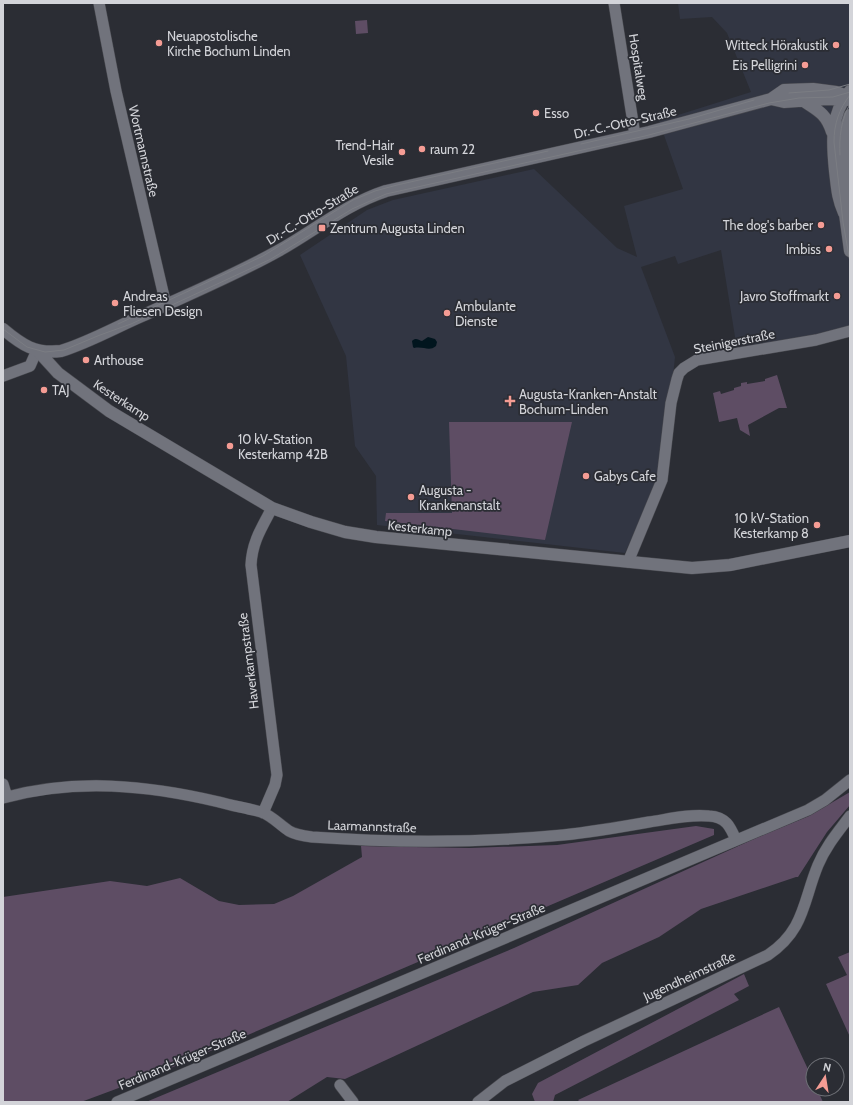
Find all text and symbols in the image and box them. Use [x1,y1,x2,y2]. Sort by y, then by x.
place label: Neuapostolische Kirche Bochum Linden [167,28,291,59]
street label: Hospitalweg [626,32,652,102]
place label: Witteck Hörakustik [726,37,828,53]
marker: Neuapostolische Kirche Bochum Linden [154,38,164,48]
marker: Witteck Hörakustik [831,40,841,50]
place label: Eis Pelligrini [732,57,797,73]
marker: Eis Pelligrini [800,60,810,70]
street label: Dr.-C.-Otto-Straße [572,102,678,142]
street label: Wortmannstraße [126,104,162,199]
place label: Esso [544,105,569,121]
marker: Esso [531,108,541,118]
place label: Trend-Hair Vesile [335,137,395,168]
place label: raum 22 [430,141,475,157]
marker: raum 22 [417,144,427,154]
marker: Trend-Hair Vesile [397,147,407,157]
street label: Dr.-C.-Otto-Straße [263,180,361,248]
place label: The dog's barber [723,217,814,233]
place label: Zentrum Augusta Linden [330,220,465,236]
marker: The dog's barber [816,220,826,230]
marker: Zentrum Augusta Linden [317,223,327,233]
place label: Imbiss [786,241,822,257]
marker: Imbiss [824,244,834,254]
place label: Andreas Fliesen Design [123,288,202,319]
place label: Javro Stoffmarkt [739,288,830,304]
marker: Javro Stoffmarkt [832,291,842,301]
marker: Andreas Fliesen Design [110,298,120,308]
place label: Ambulante Dienste [455,298,516,329]
marker: Ambulante Dienste [442,308,452,318]
street label: Steinigerstraße [692,325,776,357]
place label: Arthouse [94,352,144,368]
marker: Arthouse [81,355,91,365]
street label: Kesterkamp [91,376,153,424]
place label: TAJ [52,382,70,398]
marker: TAJ [39,385,49,395]
place label: Augusta-Kranken-Anstalt Bochum-Linden [519,386,658,417]
marker: Augusta-Kranken-Anstalt Bochum-Linden [504,395,516,407]
place label: 10 kV-Station Kesterkamp 42B [238,431,328,462]
marker: 10 kV-Station Kesterkamp 42B [225,441,235,451]
place label: Gabys Cafe [594,468,656,484]
marker: Gabys Cafe [581,471,591,481]
place label: Augusta - Krankenanstalt [419,482,501,513]
marker: Augusta - Krankenanstalt [406,492,416,502]
place label: 10 kV-Station Kesterkamp 8 [734,510,809,541]
street label: Kesterkamp [387,517,453,539]
marker: 10 kV-Station Kesterkamp 8 [812,520,822,530]
street label: Haverkampstraße [234,612,262,710]
street label: Laarmannstraße [327,816,417,836]
street label: Ferdinand-Krüger-Straße [415,899,547,967]
street label: Jugendheimstraße [640,948,738,1005]
street label: Ferdinand-Krüger-Straße [116,1025,248,1093]
north arrow [805,1057,845,1097]
text: N [822,1060,832,1075]

